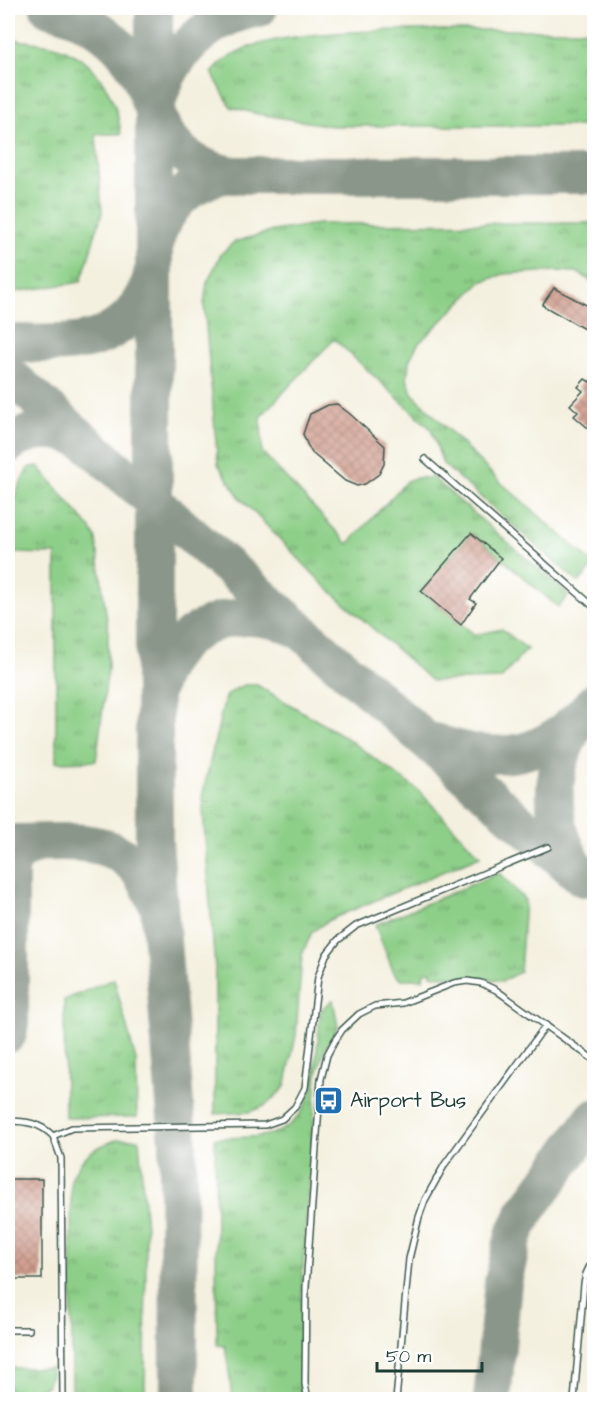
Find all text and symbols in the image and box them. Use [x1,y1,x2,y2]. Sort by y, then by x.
bus stop icon: Airport Bus [313,1084,345,1116]
place label: Airport Bus [350,1086,466,1116]
scale bar [377,1335,482,1373]
text: 50 m [386,1344,431,1369]

